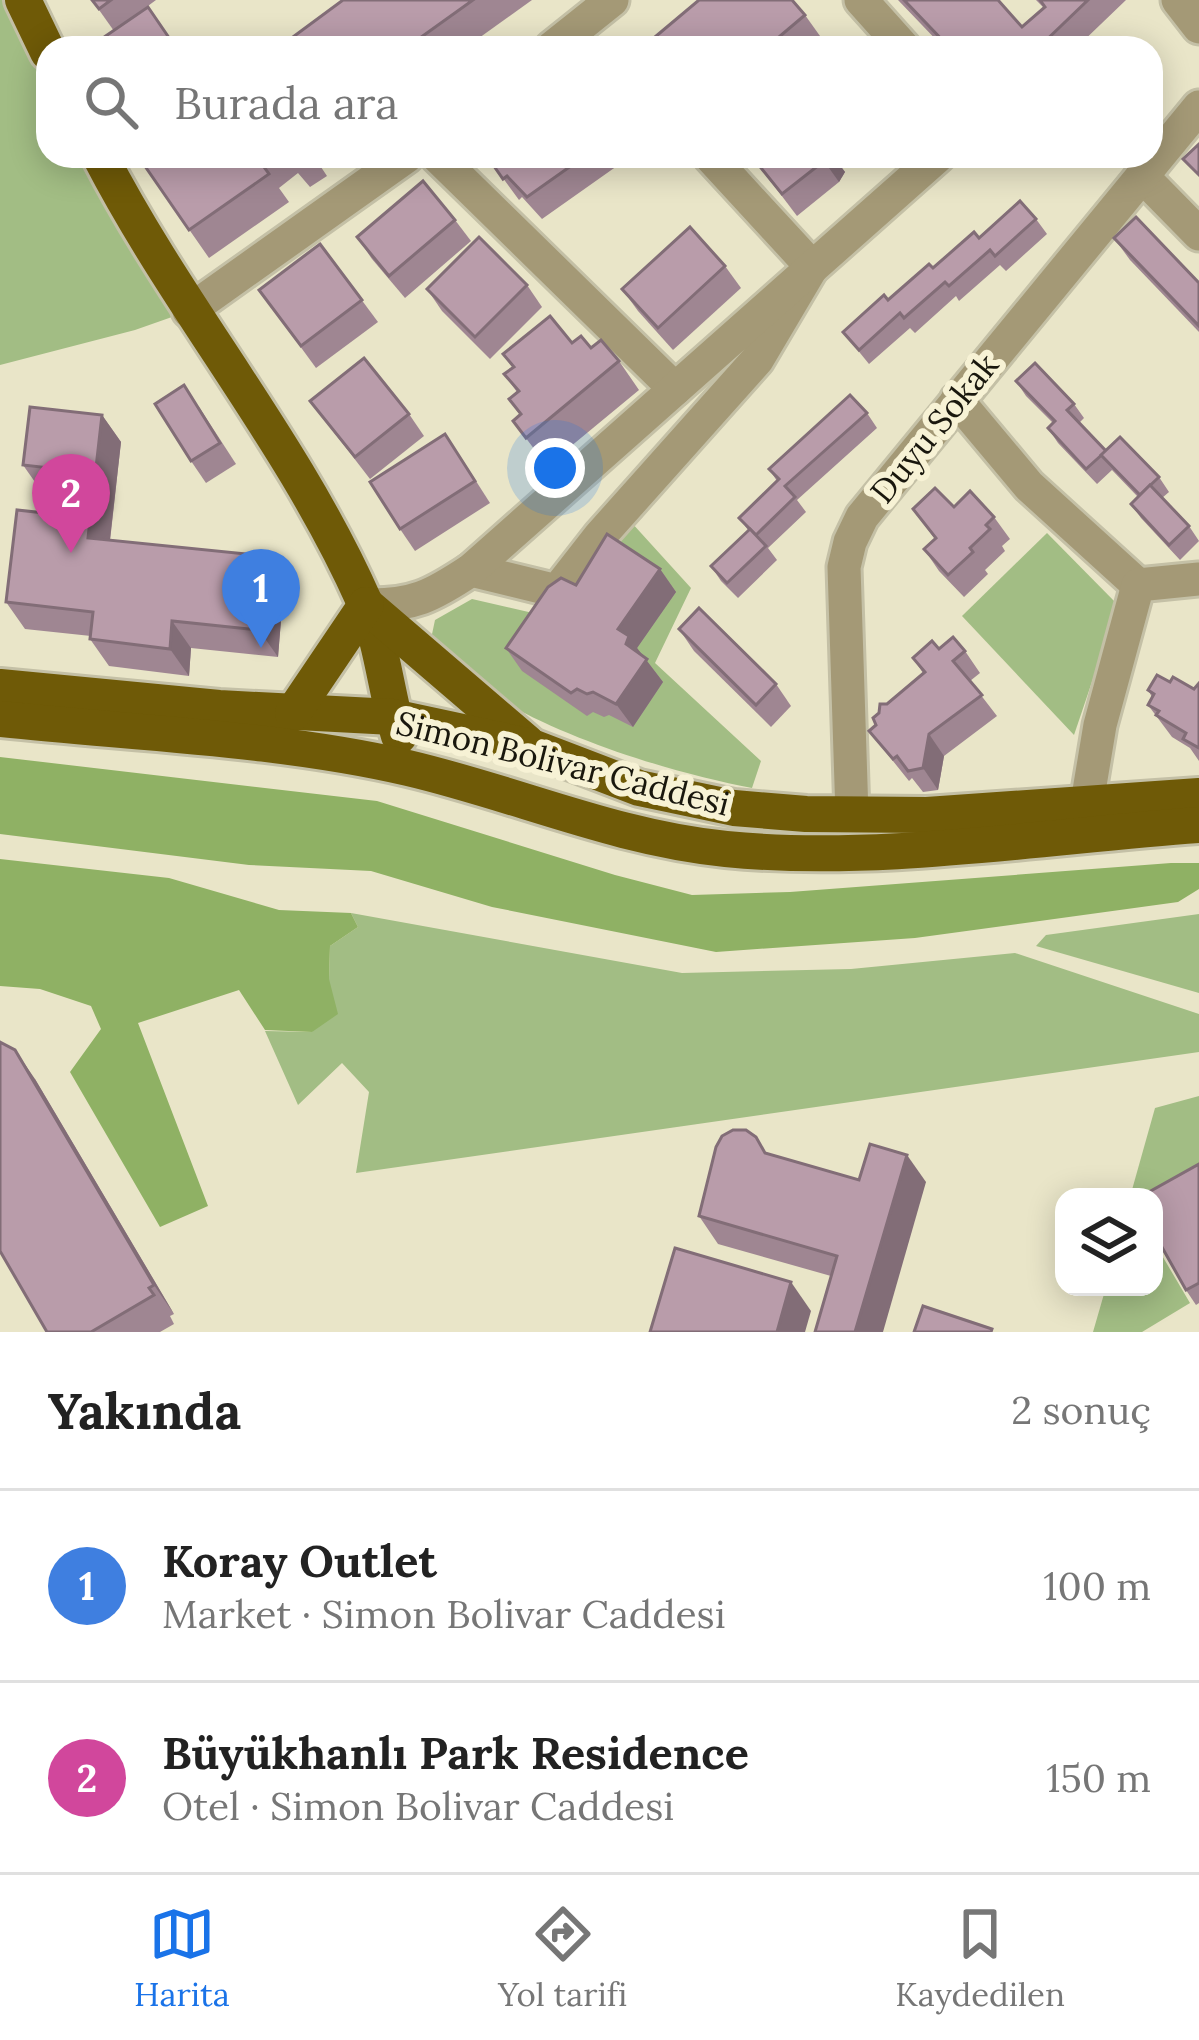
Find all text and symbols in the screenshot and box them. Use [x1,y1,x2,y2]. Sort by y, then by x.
search box [36,36,1163,168]
icon: search [78,69,144,135]
text: Burada ara [174,74,399,131]
street label: Duyu Sokak [861,344,1007,511]
your location [525,438,585,498]
pin: 2 [32,454,110,553]
pin: 1 [222,549,300,648]
street label: Simon Bolivar Caddesi [392,701,734,825]
map controls [1055,1188,1163,1296]
button: layers [1055,1188,1163,1296]
text: Yakında [48,1378,241,1443]
text: 2 sonuç [1011,1385,1151,1435]
text: Koray Outlet [162,1532,437,1589]
text: 1 [79,1561,95,1611]
text: 100 m [1043,1561,1151,1611]
text: Market · Simon Bolivar Caddesi [162,1589,726,1639]
text: Büyükhanlı Park Residence [162,1724,749,1781]
text: 2 [77,1753,97,1803]
text: 150 m [1046,1753,1151,1803]
text: Otel · Simon Bolivar Caddesi [162,1781,674,1831]
tab: Harita [134,1901,230,2015]
tab: Yol tarifi [498,1901,627,2015]
tab: Kaydedilen [895,1901,1065,2015]

